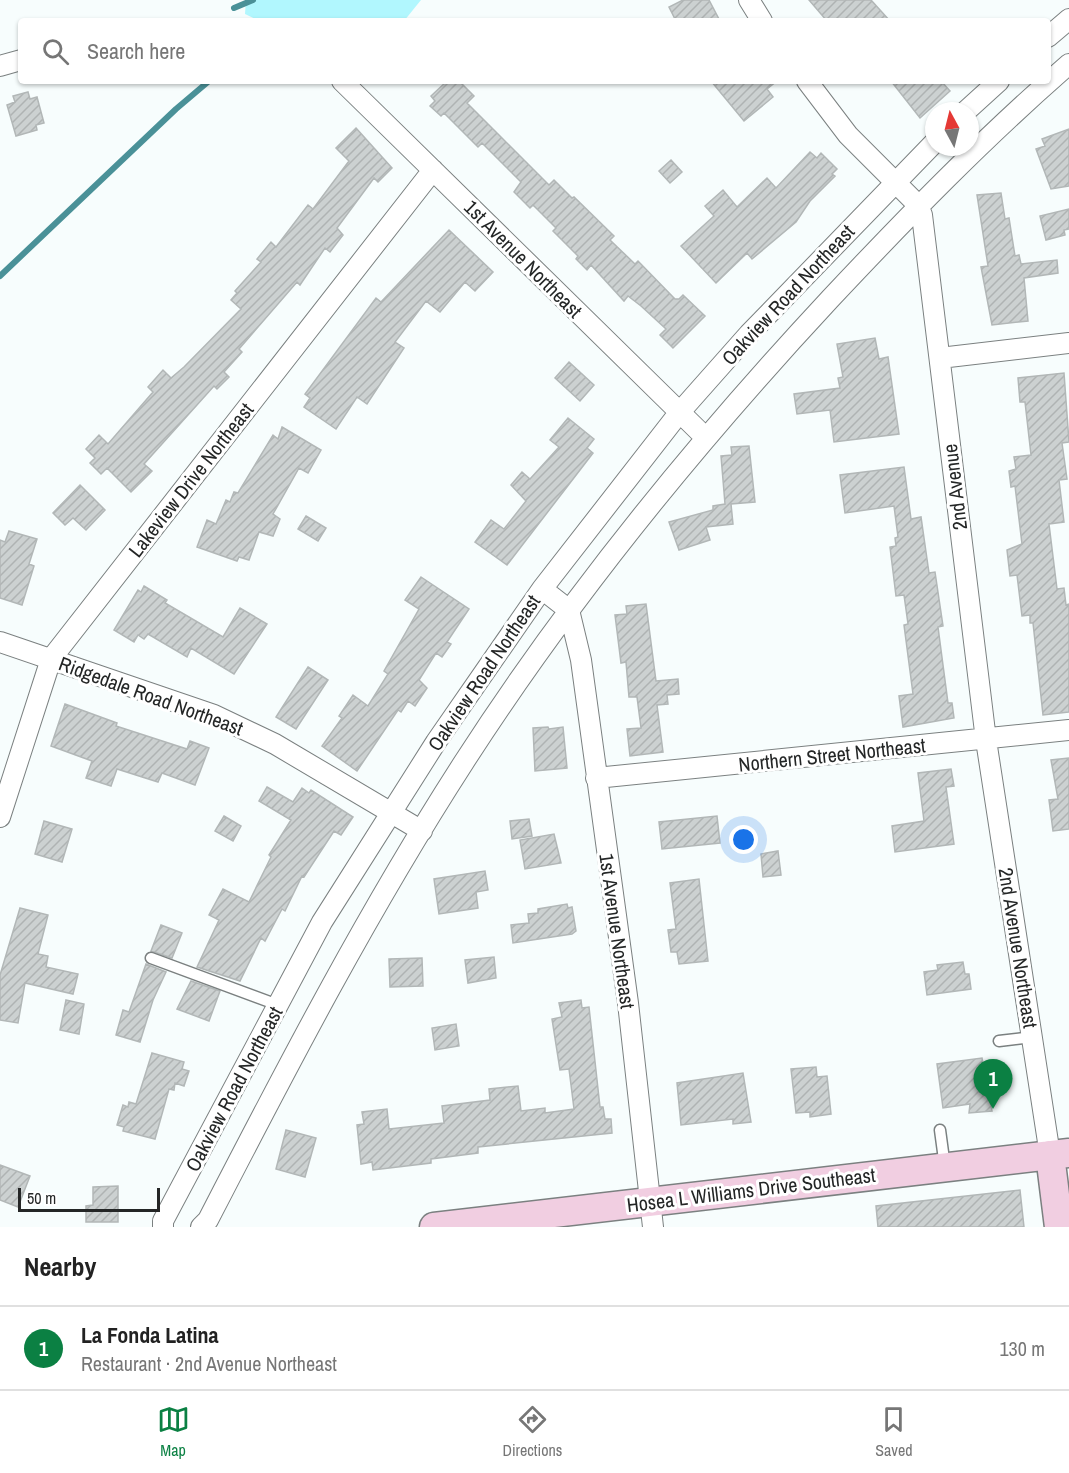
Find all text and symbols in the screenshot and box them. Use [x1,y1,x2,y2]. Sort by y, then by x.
search box [18,18,1051,84]
icon: search [39,35,72,68]
text: Search here [87,36,185,66]
north arrow [925,102,979,156]
street label: 1st Avenue Northeast [458,194,589,324]
street label: Oakview Road Northeast [715,218,860,371]
street label: Lakeview Drive Northeast [122,397,260,562]
street label: 2nd Avenue [936,443,973,532]
street label: Oakview Road Northeast [421,589,546,756]
street label: Ridgedale Road Northeast [55,650,247,742]
street label: Northern Street Northeast [737,731,927,778]
your location [729,825,758,854]
street label: 1st Avenue Northeast [593,852,642,1011]
street label: 2nd Avenue Northeast [992,866,1045,1030]
street label: Oakview Road Northeast [179,1001,289,1176]
pin: 1 [974,1060,1012,1109]
street label: Hosea L Williams Drive Southeast [625,1161,877,1218]
scale bar [18,1185,160,1212]
text: 50 m [27,1187,56,1209]
text: Nearby [24,1249,96,1284]
text: La Fonda Latina [81,1320,218,1350]
text: 1 [39,1335,48,1362]
text: 130 m [999,1335,1045,1362]
text: Restaurant · 2nd Avenue Northeast [81,1350,337,1377]
tab: Map [157,1403,190,1461]
tab: Directions [503,1403,562,1461]
tab: Saved [875,1403,913,1461]

